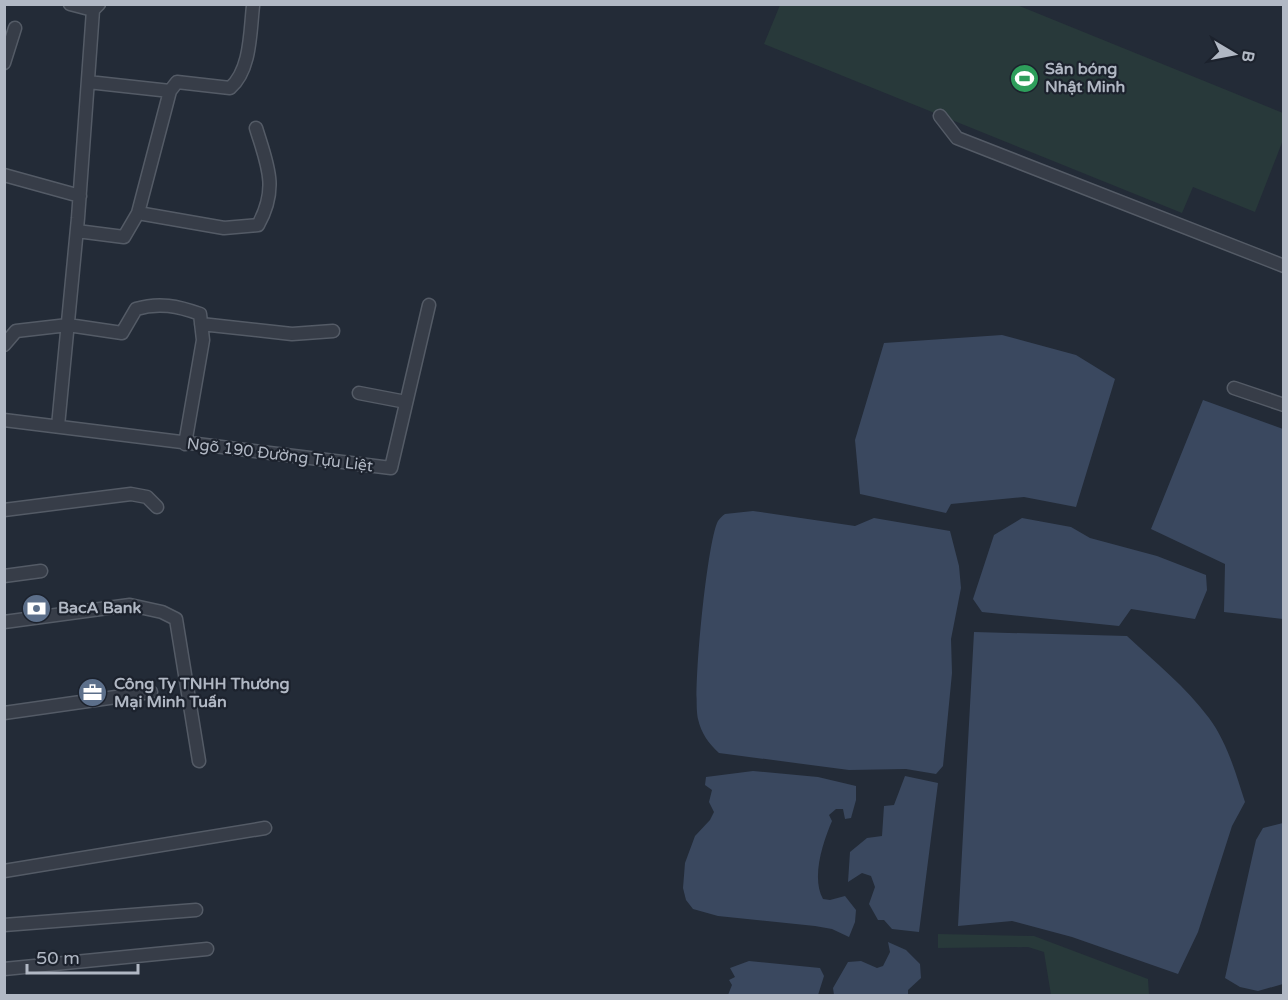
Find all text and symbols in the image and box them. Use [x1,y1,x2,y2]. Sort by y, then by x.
north arrow [1204,24,1264,84]
text: B [1237,49,1259,64]
place label: Sân bóng Nhật Minh [1045,59,1125,97]
sports icon: Sân bóng Nhật Minh [1008,62,1040,94]
street label: Ngõ 190 Đường Tựu Liệt [186,434,374,476]
bank icon: BacA Bank [21,592,53,624]
place label: BacA Bank [58,598,142,618]
place label: Công Ty TNHH Thương Mại Minh Tuấn [114,674,290,712]
office icon: Công Ty TNHH Thương Mại Minh Tuấn [77,677,109,709]
scale bar [27,937,138,975]
text: 50 m [36,947,80,969]

